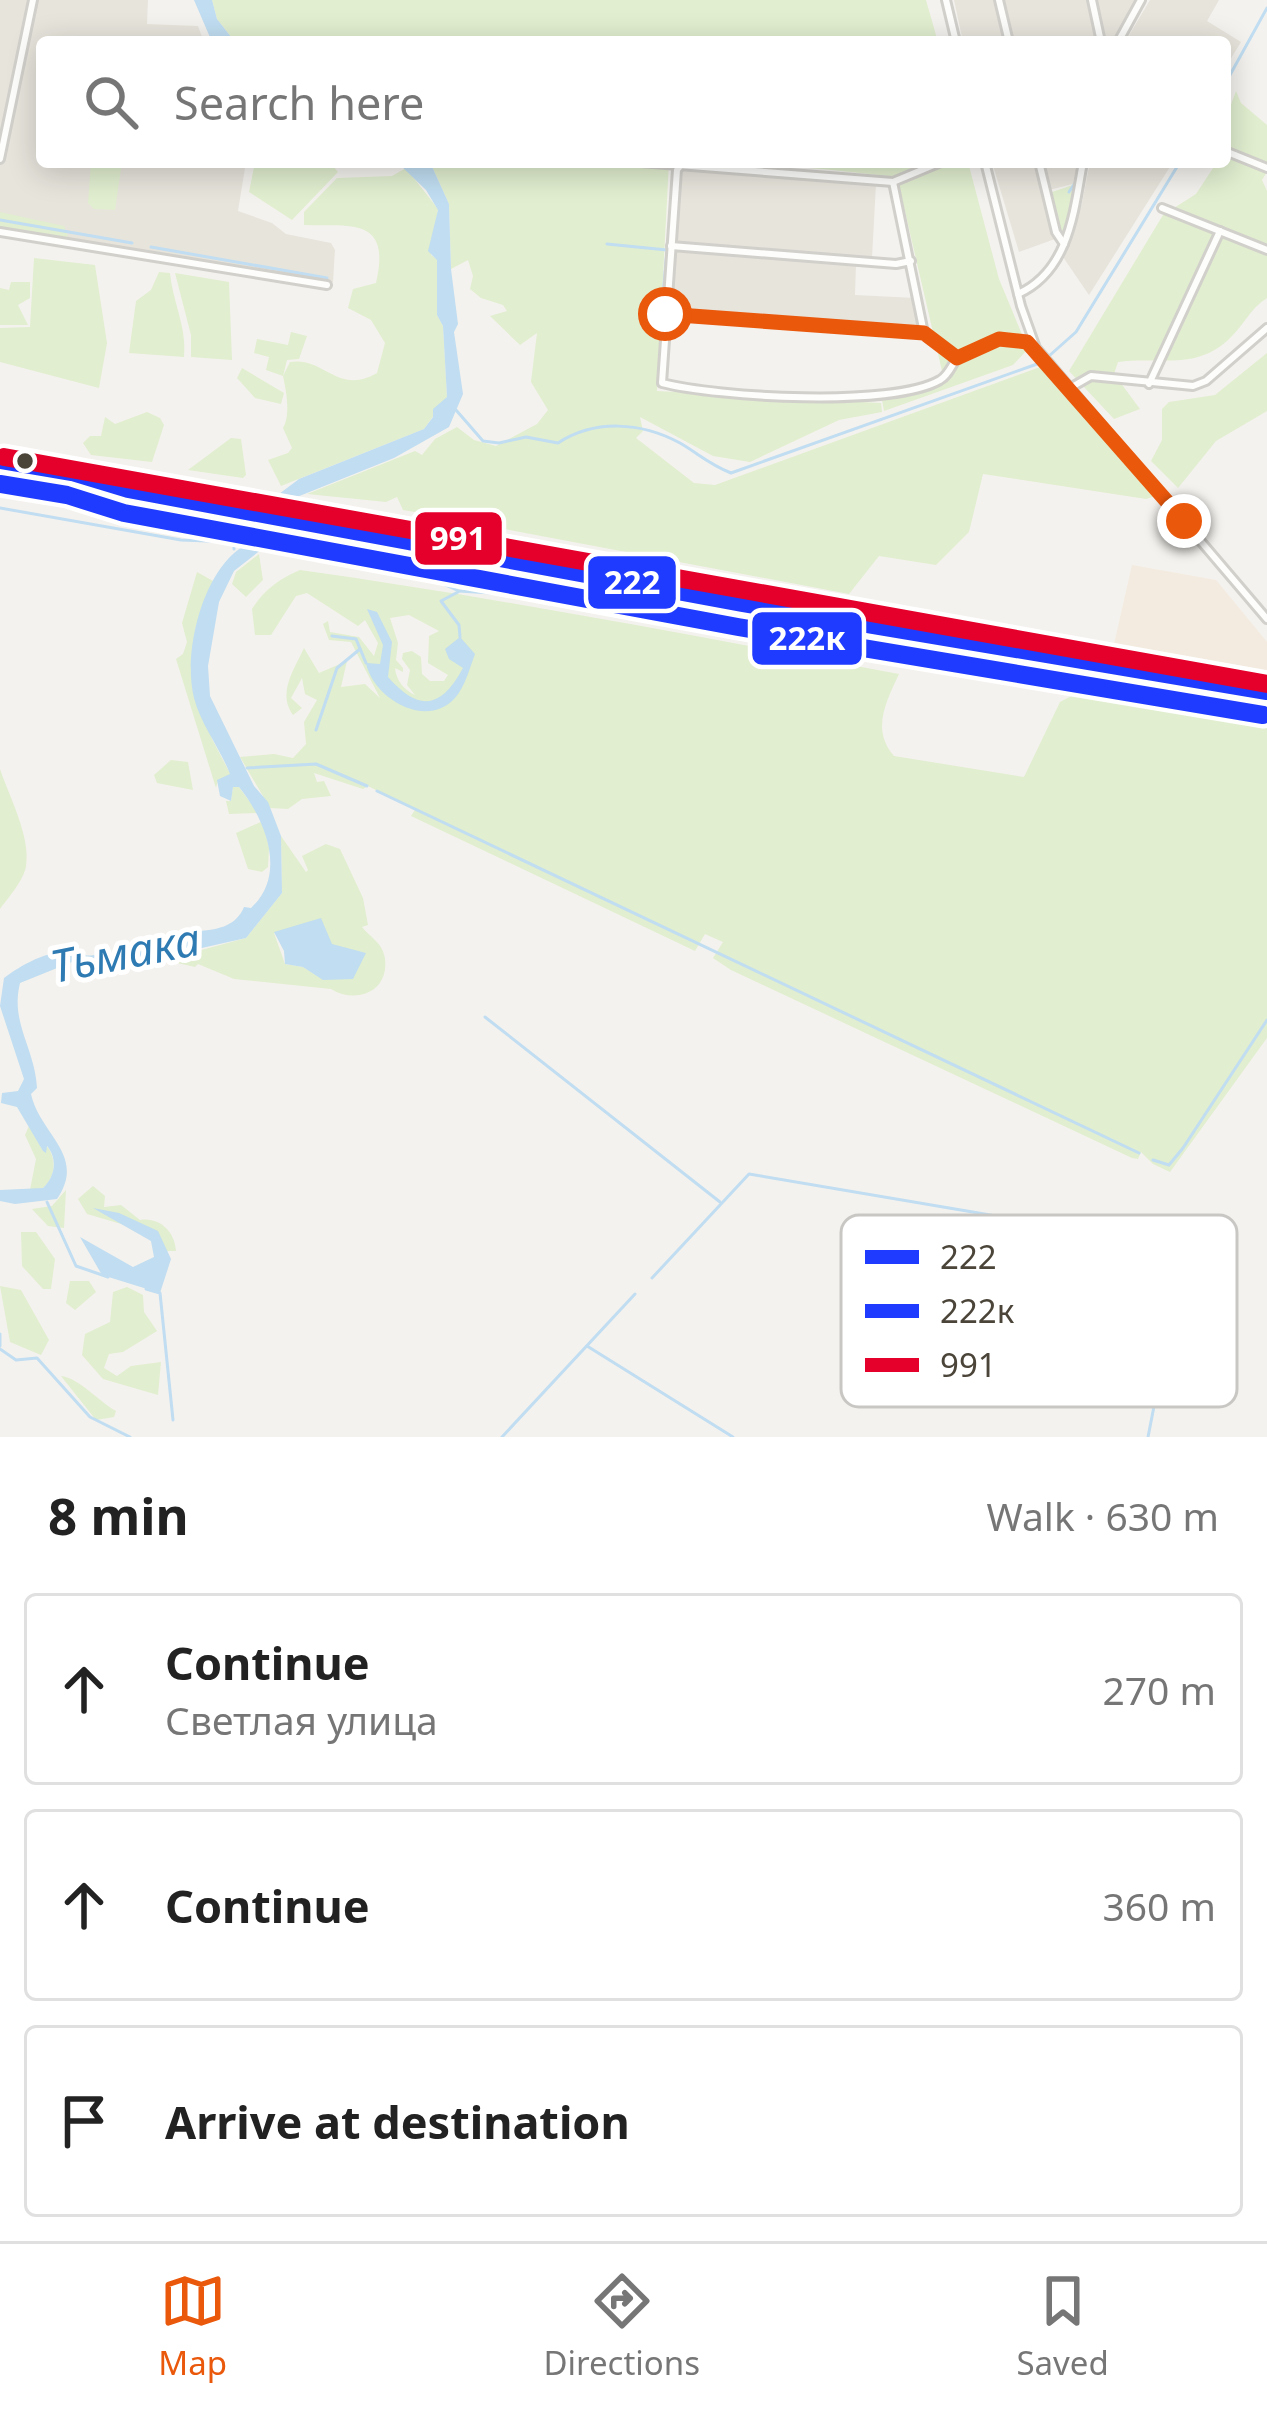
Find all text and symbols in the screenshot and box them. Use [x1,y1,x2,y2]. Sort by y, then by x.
search box [36,36,1231,168]
icon: search [78,69,144,135]
text: Search here [174,72,424,133]
route start [638,287,692,341]
unlabelled marker [14,450,36,472]
route end [1157,494,1211,548]
line badge: 991 [413,510,504,567]
text: 991 [430,515,486,560]
line badge: 222 [586,554,678,611]
text: 222 [604,559,660,604]
line badge: 222к [750,610,864,667]
text: 222к [769,615,846,660]
water label: Тьмака [45,907,205,996]
legend [841,1215,1237,1407]
text: 222 [940,1234,997,1279]
text: 222к [940,1288,1015,1333]
text: 991 [940,1342,997,1387]
text: 8 min [48,1480,189,1550]
text: Walk · 630 m [986,1489,1219,1542]
text: Continue [165,1632,370,1693]
icon: ahead [51,1656,117,1722]
text: 270 m [1102,1663,1216,1716]
text: Светлая улица [165,1693,438,1746]
icon: ahead [51,1872,117,1938]
text: Continue [165,1875,370,1936]
text: 360 m [1102,1879,1216,1932]
icon: arrive [51,2088,117,2154]
text: Arrive at destination [165,2091,630,2152]
tab: Map [158,2268,227,2385]
tab: Directions [543,2268,700,2385]
tab: Saved [1016,2268,1109,2385]

